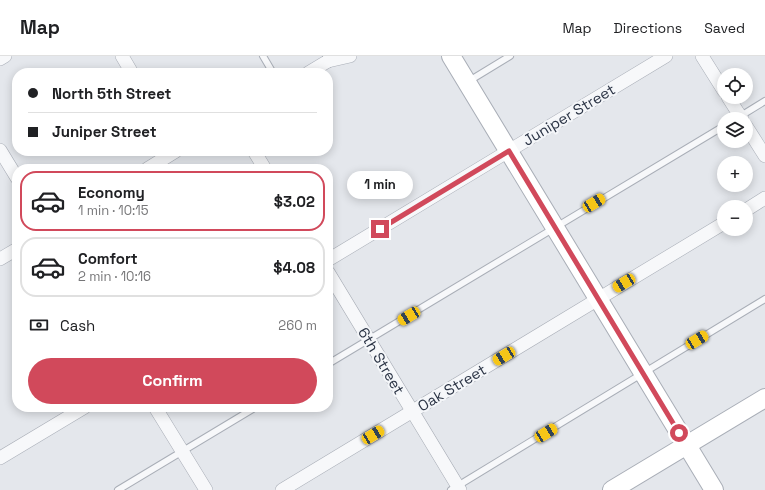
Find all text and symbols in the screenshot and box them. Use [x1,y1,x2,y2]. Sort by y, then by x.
text: Map [20,15,60,40]
text: Map [562,19,592,37]
text: Directions [614,19,682,37]
text: Saved [704,19,745,37]
map controls [717,68,753,236]
button: locate [717,68,753,104]
street label: Juniper Street [519,79,618,150]
text: North 5th Street [52,84,171,103]
button: layers [717,112,753,148]
text: Juniper Street [52,122,157,141]
button: + [717,156,753,192]
callout: 1 min [347,171,413,199]
text: 1 min [364,176,396,193]
icon: car [30,183,66,219]
text: Economy [78,183,145,202]
text: $3.02 [274,192,315,211]
car [581,192,607,214]
button: − [717,200,753,236]
text: 1 min · 10:15 [78,202,149,219]
route end [371,220,389,238]
icon: car [30,249,66,285]
text: Comfort [78,249,138,268]
text: $4.08 [273,258,315,277]
text: 2 min · 10:16 [78,268,151,285]
car [611,272,637,294]
car [396,305,422,327]
icon: cash [28,314,50,336]
text: Cash [60,316,95,335]
text: 260 m [278,317,317,334]
street label: 6th Street [354,324,409,398]
car [684,329,710,351]
car [491,345,517,367]
button: Confirm [28,358,317,404]
street label: Oak Street [414,360,489,415]
car [533,422,559,444]
car [360,424,386,446]
route start [670,424,688,442]

